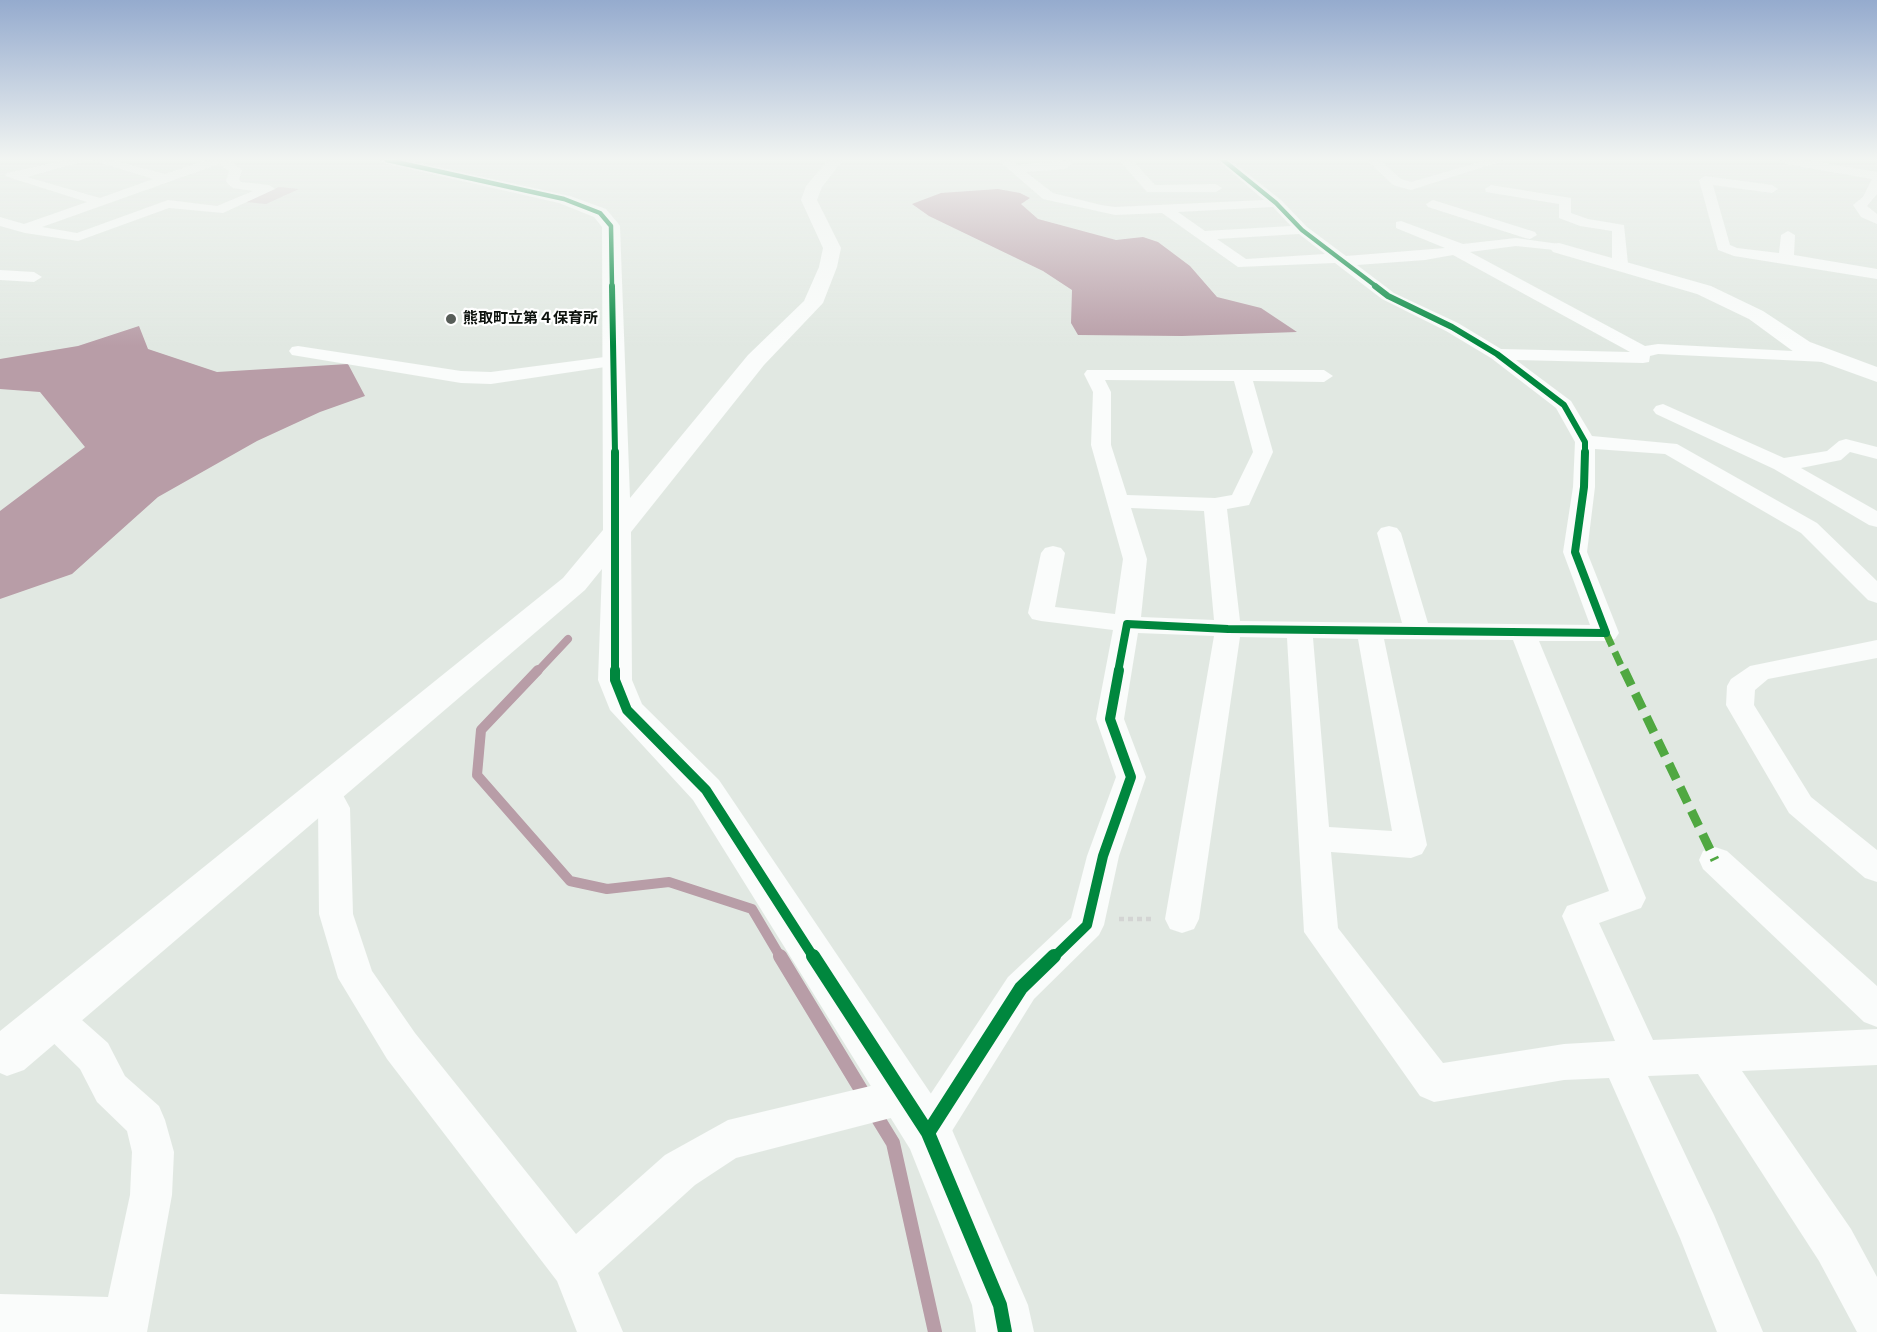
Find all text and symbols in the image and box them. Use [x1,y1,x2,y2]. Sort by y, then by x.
place label: 熊取町立第４保育所 [463,310,598,328]
marker: 熊取町立第４保育所 [444,312,458,326]

